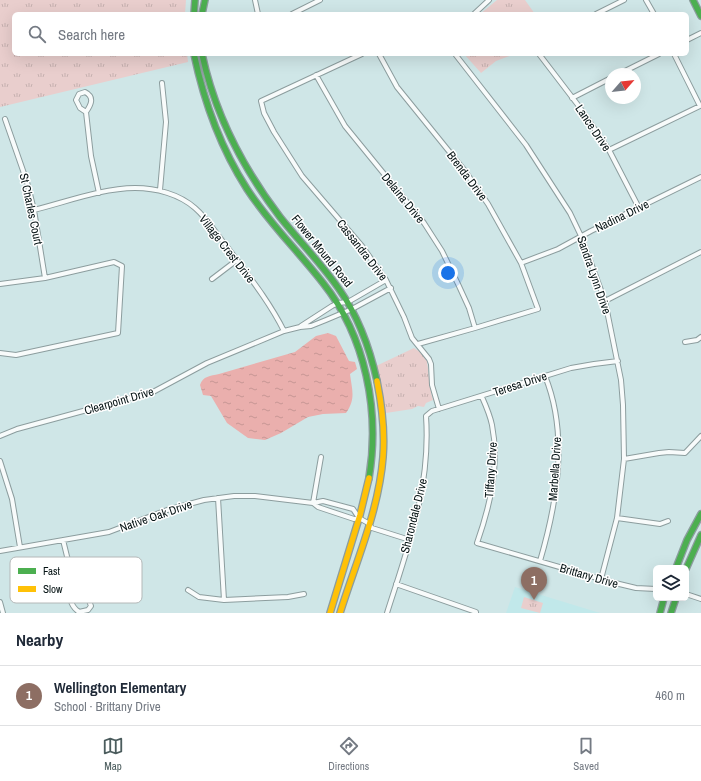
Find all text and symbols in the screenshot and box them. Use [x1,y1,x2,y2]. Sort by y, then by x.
search box [12,12,689,56]
icon: search [26,23,48,45]
text: Search here [58,24,125,45]
north arrow [605,68,641,104]
street label: Lance Drive [572,102,614,154]
street label: Brenda Drive [443,148,491,204]
street label: Delaina Drive [378,170,428,226]
street label: St Charles Court [16,172,46,246]
street label: Nadina Drive [592,196,652,236]
street label: Village Crest Drive [195,212,259,286]
street label: Flower Mound Road [288,212,356,290]
street label: Cassandra Drive [333,216,391,284]
street label: Sandra Lynn Drive [573,234,615,316]
your location [438,263,458,283]
street label: Teresa Drive [491,368,549,400]
street label: Clearpoint Drive [82,383,156,419]
street label: Marbella Drive [545,437,565,501]
street label: Tiffany Drive [481,442,501,498]
street label: Sharondale Drive [397,477,431,555]
street label: Native Oak Drive [118,496,194,536]
legend [10,557,142,603]
street label: Brittany Drive [558,560,620,592]
text: Fast [43,564,61,578]
map controls [653,565,689,601]
button: layers [653,565,689,601]
pin: 1 [521,567,547,600]
text: Slow [43,582,63,596]
text: Nearby [16,628,63,651]
text: Wellington Elementary [54,677,186,698]
text: 1 [26,687,32,704]
text: 460 m [655,687,685,704]
text: School · Brittany Drive [54,698,161,715]
tab: Map [102,735,124,773]
tab: Directions [328,735,369,773]
tab: Saved [573,735,599,773]

